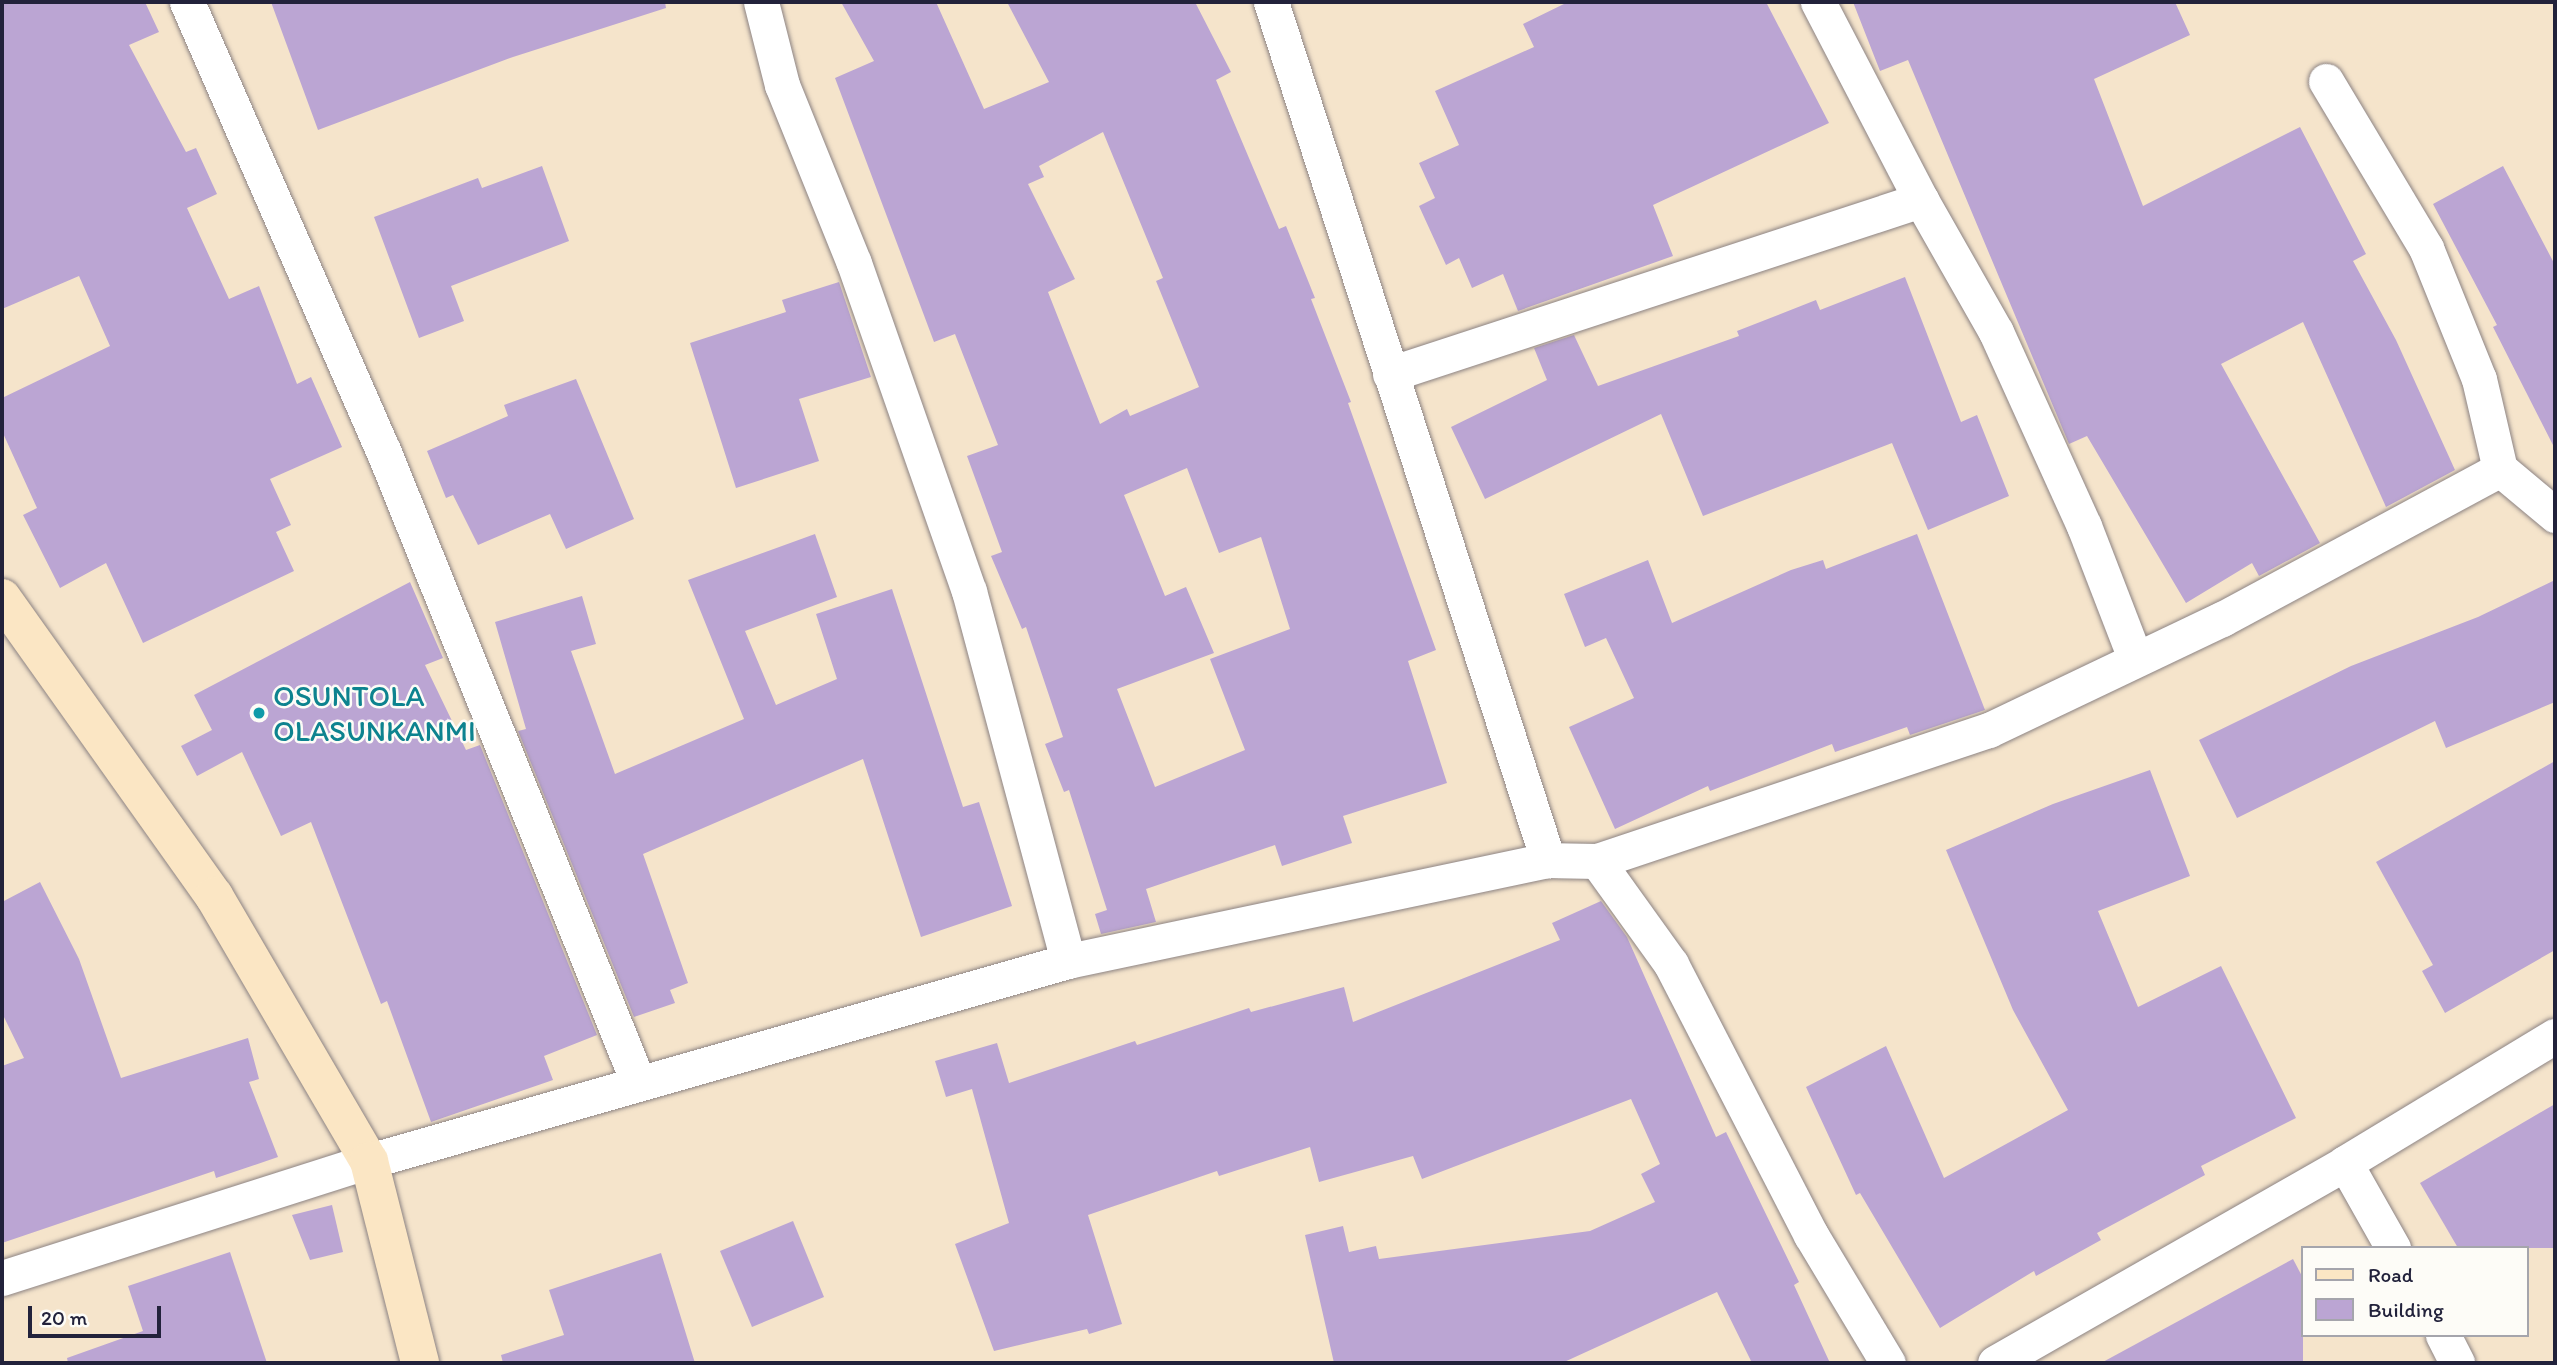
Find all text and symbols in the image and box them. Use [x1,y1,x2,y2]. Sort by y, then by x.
place label: OSUNTOLA OLASUNKANMI [273,678,476,748]
marker: OSUNTOLA OLASUNKANMI [251,705,267,721]
legend [2302,1246,2529,1337]
text: Road [2368,1262,2413,1287]
scale bar [32,1292,164,1336]
text: Building [2368,1297,2444,1322]
text: 20 m [41,1305,87,1330]

